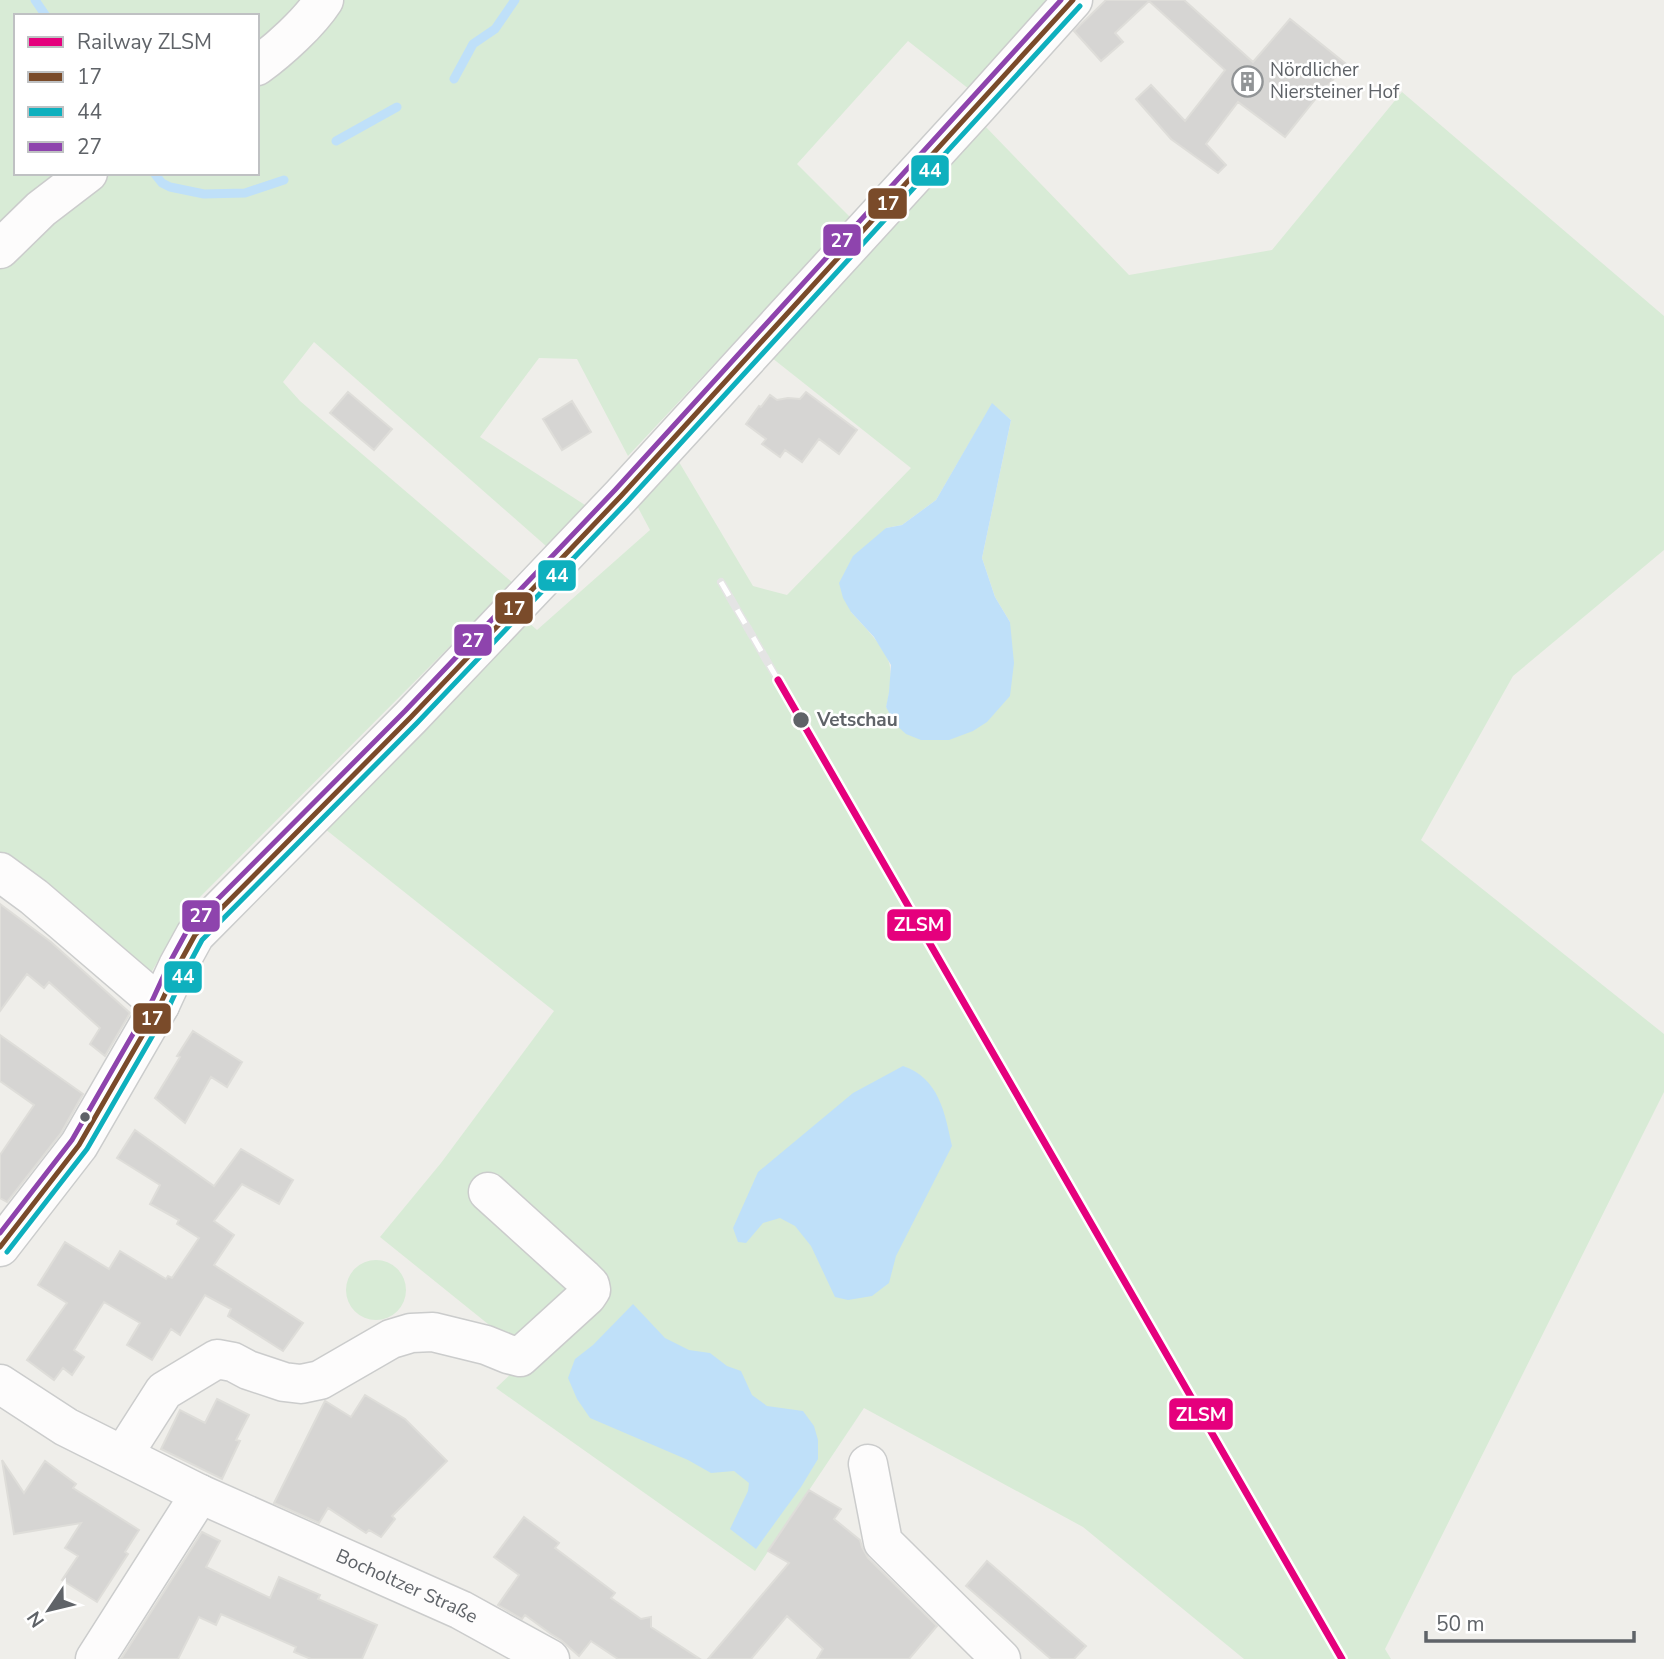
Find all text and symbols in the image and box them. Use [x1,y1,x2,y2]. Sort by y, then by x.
legend [14,14,259,175]
text: Railway ZLSM [77,28,212,56]
place label: Nördlicher Niersteiner Hof [1270,57,1400,105]
text: 17 [77,63,102,91]
building icon: Nördlicher Niersteiner Hof [1230,64,1264,98]
text: 44 [77,98,102,126]
text: 27 [77,133,102,161]
line badge: 44 [910,154,950,187]
text: 44 [919,158,941,184]
line badge: 17 [867,187,908,220]
text: 17 [877,191,899,217]
line badge: 27 [822,223,862,257]
text: 27 [831,228,853,254]
line badge: 44 [537,559,577,592]
text: 44 [546,563,568,589]
line badge: 17 [494,591,534,625]
text: 17 [503,596,525,622]
line badge: 27 [453,623,493,657]
text: 27 [462,628,484,654]
place label: Vetschau [816,707,898,733]
marker: Vetschau [791,710,811,730]
line badge: 27 [181,899,221,933]
text: 27 [190,903,212,929]
line badge: ZLSM [886,908,952,942]
text: ZLSM [894,912,944,938]
line badge: 44 [163,960,203,994]
text: 44 [172,964,194,990]
line badge: 17 [132,1002,172,1035]
text: 17 [141,1006,163,1032]
unlabelled marker [78,1110,92,1124]
line badge: ZLSM [1168,1397,1234,1431]
text: ZLSM [1176,1402,1226,1428]
street label: Bocholtzer Straße [332,1543,482,1630]
north arrow [14,1575,84,1645]
scale bar [1426,1600,1634,1644]
text: N [21,1606,51,1632]
text: 50 m [1436,1610,1485,1638]

